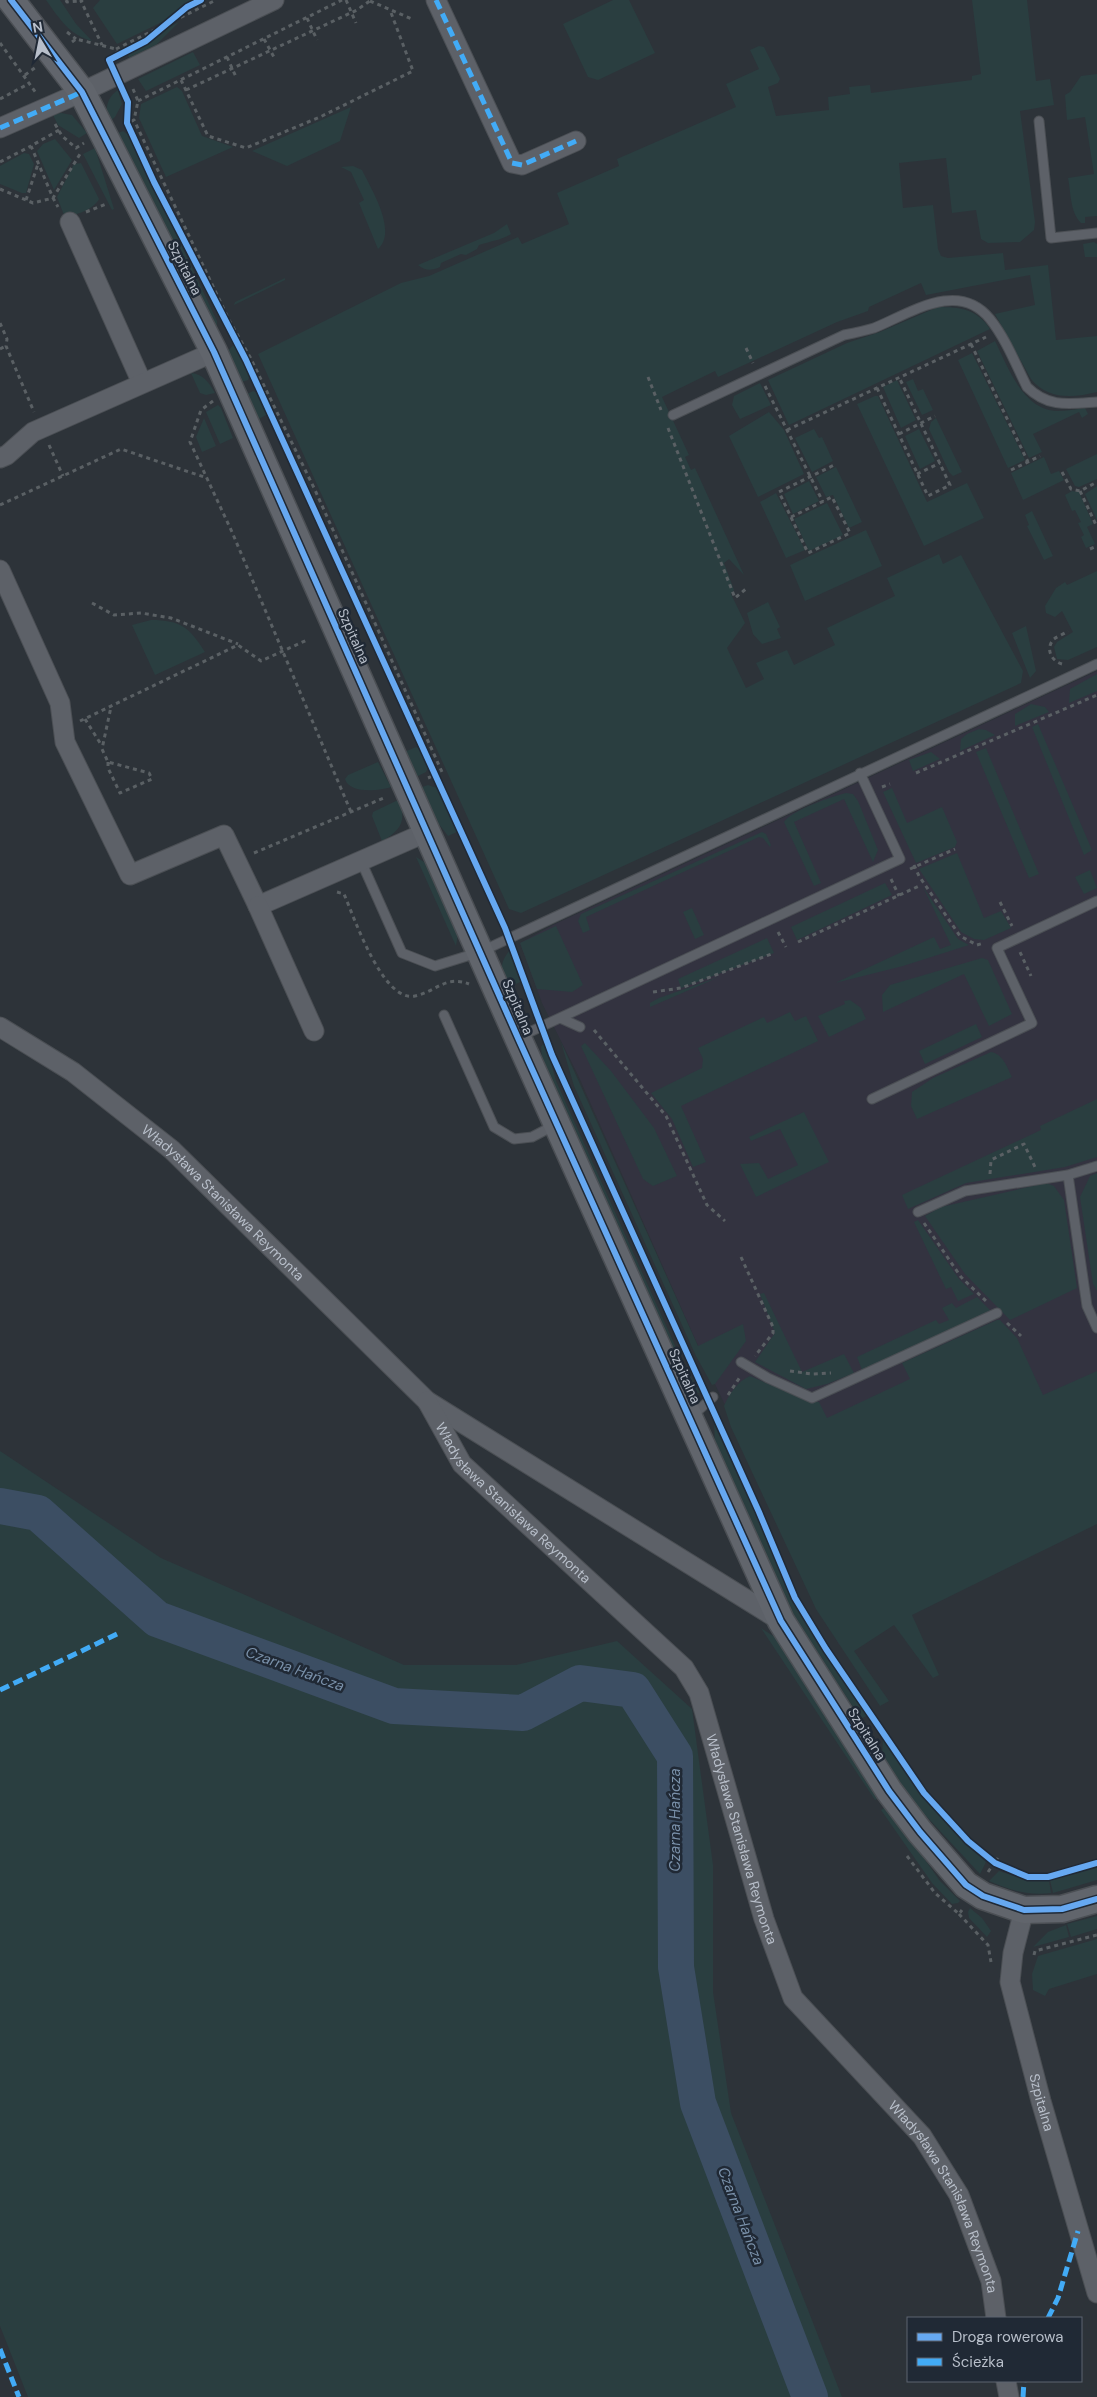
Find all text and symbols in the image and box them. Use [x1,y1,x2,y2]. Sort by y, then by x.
north arrow [15,15,65,65]
text: N [31,17,44,37]
street label: Szpitalna [164,238,206,298]
street label: Szpitalna [334,606,374,666]
street label: Szpitalna [498,977,538,1037]
street label: Władysława Stanisława Reymonta [138,1121,308,1284]
street label: Szpitalna [665,1346,705,1406]
street label: Władysława Stanisława Reymonta [432,1419,595,1587]
water label: Czarna Hańcza [243,1642,347,1696]
street label: Szpitalna [844,1704,890,1764]
street label: Władysława Stanisława Reymonta [702,1732,782,1947]
water label: Czarna Hańcza [665,1768,685,1872]
street label: Szpitalna [1025,2072,1058,2133]
street label: Władysława Stanisława Reymonta [885,2097,1002,2294]
water label: Czarna Hańcza [713,2164,769,2268]
legend [907,2317,1082,2382]
text: Droga rowerowa [952,2327,1063,2347]
text: Ścieżka [952,2352,1004,2372]

